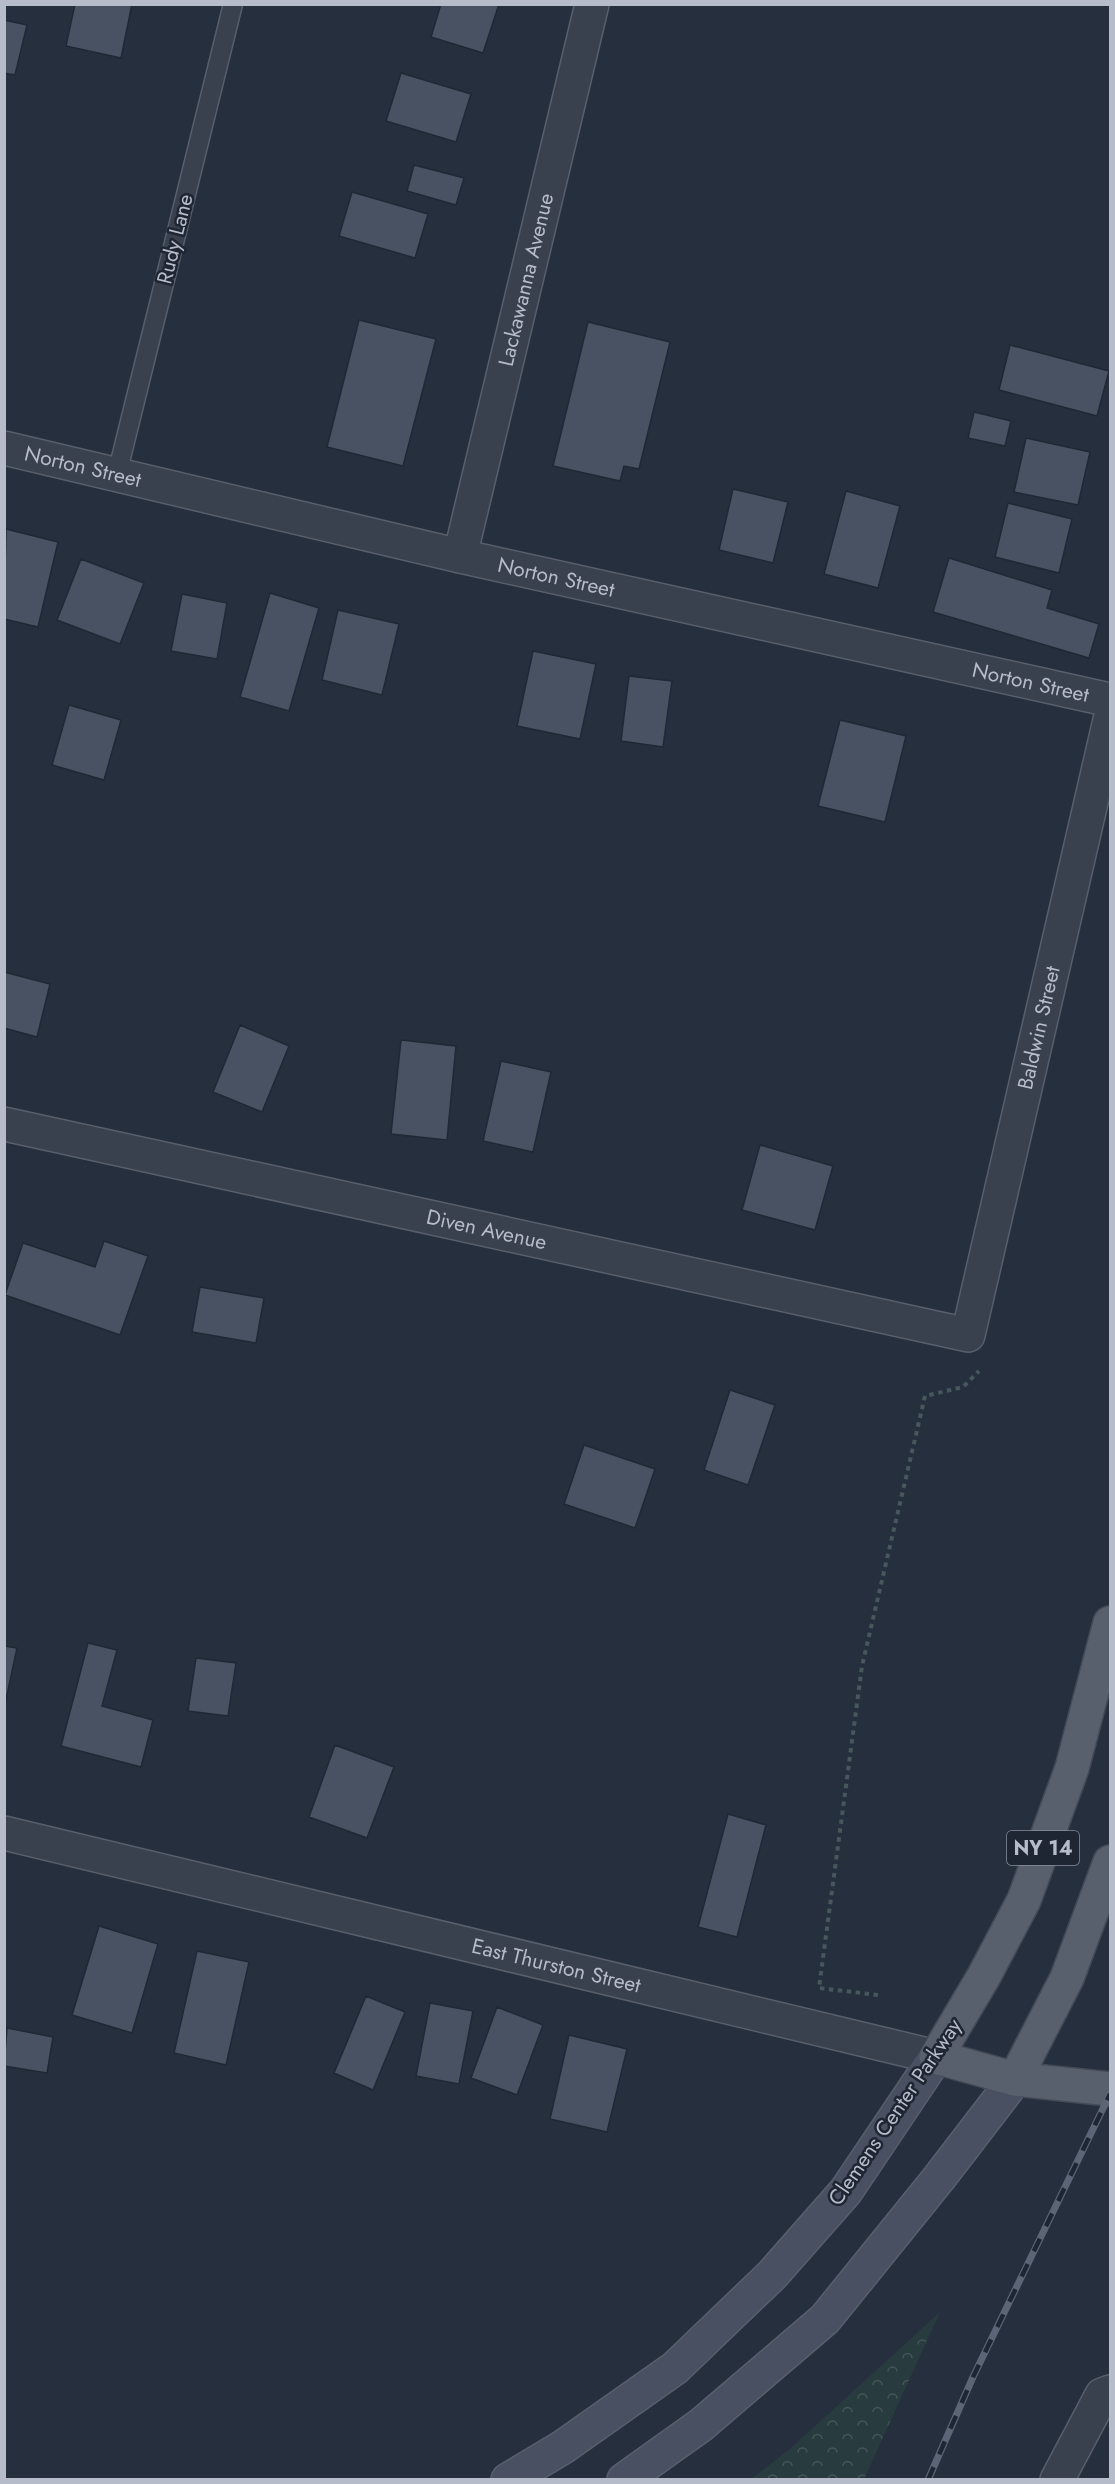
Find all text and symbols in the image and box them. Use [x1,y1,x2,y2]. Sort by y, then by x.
street label: Lackawanna Avenue [491,190,561,369]
street label: Rudy Lane [149,191,201,287]
street label: Norton Street [21,438,144,495]
street label: Norton Street [495,550,617,605]
street label: Norton Street [969,655,1092,710]
street label: Baldwin Street [1010,963,1068,1093]
street label: Diven Avenue [424,1202,550,1257]
road number: NY 14 [1007,1831,1079,1865]
street label: East Thurston Street [469,1931,644,2001]
street label: Clemens Center Parkway [821,2012,969,2212]

